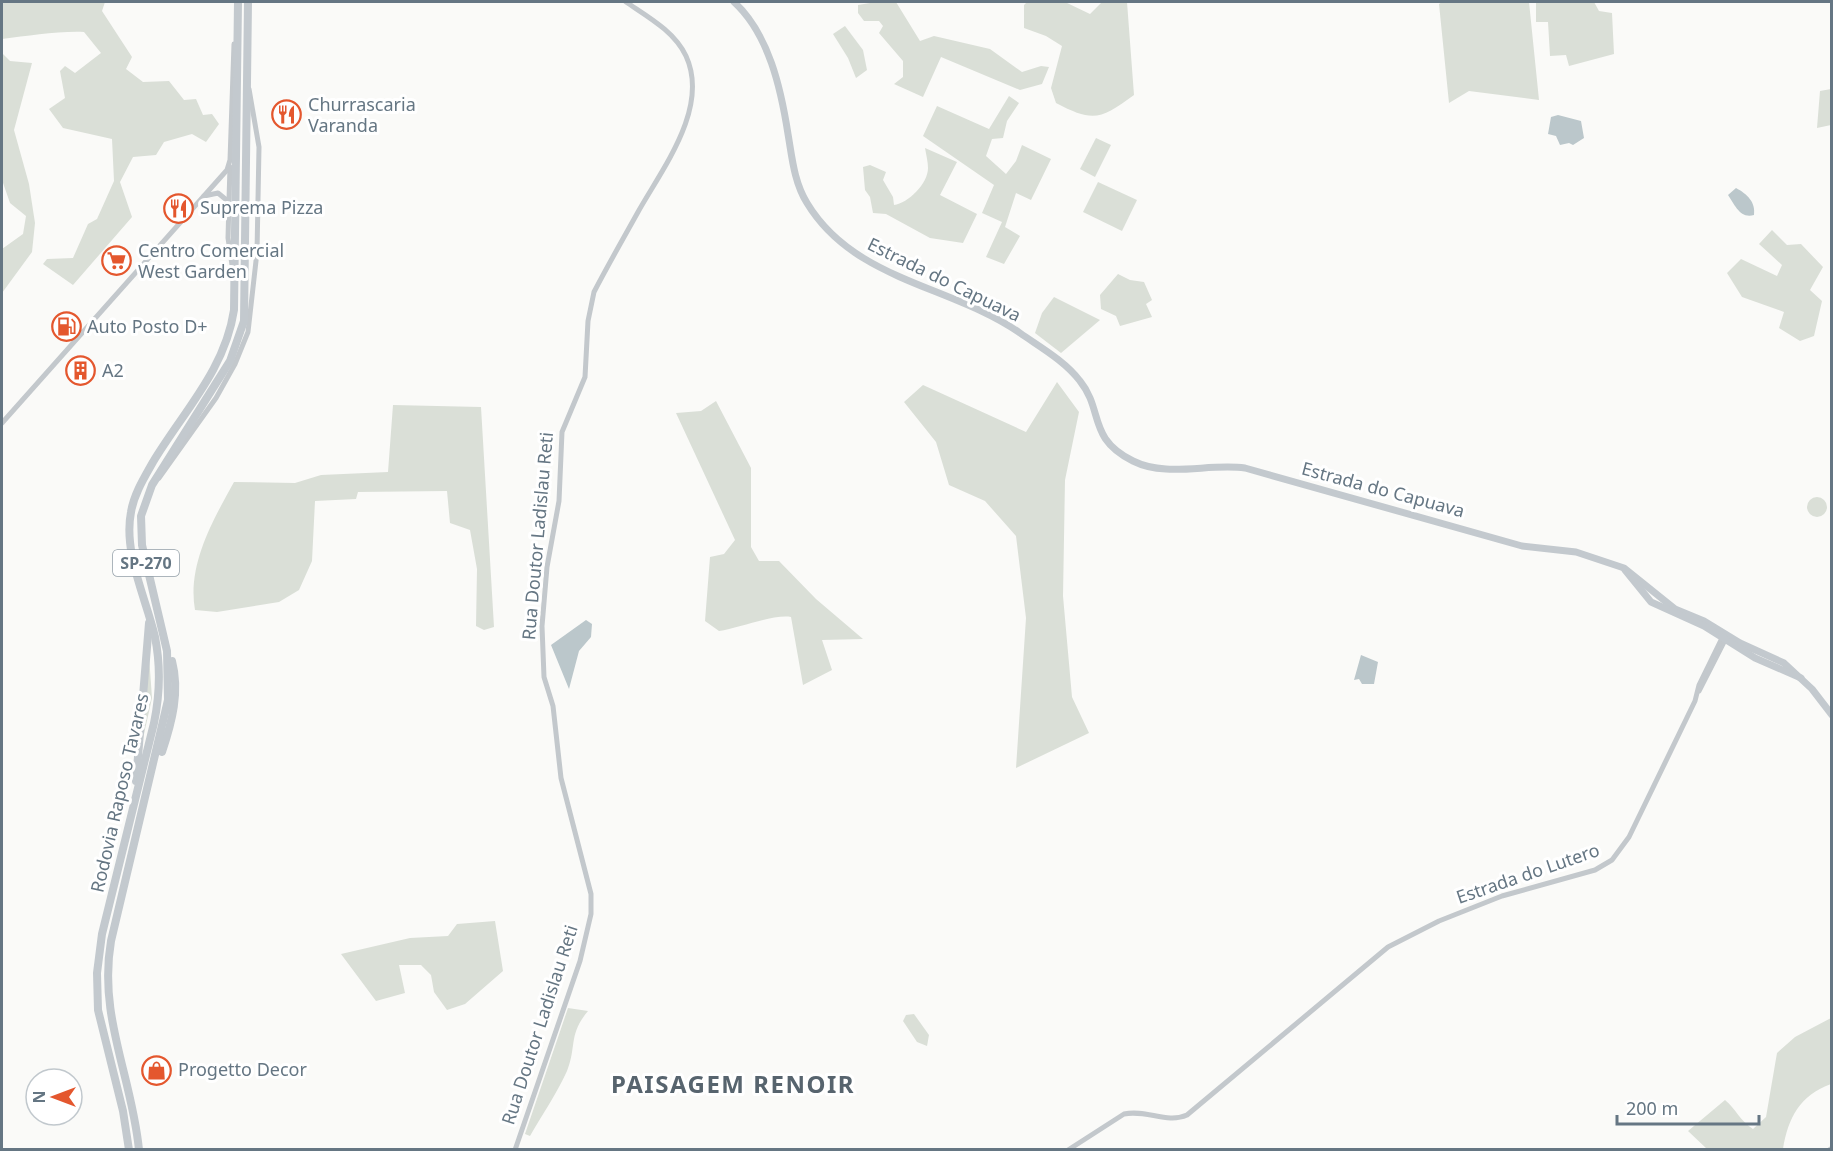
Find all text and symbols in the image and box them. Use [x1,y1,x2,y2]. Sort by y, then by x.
place label: Churrascaria Varanda [308,92,416,137]
restaurant icon: Churrascaria Varanda [271,99,303,131]
restaurant icon: Suprema Pizza [163,192,195,224]
place label: Suprema Pizza [200,195,323,219]
street label: Estrada do Capuava [864,232,1025,327]
place label: Centro Comercial West Garden [138,238,284,283]
supermarket icon: Centro Comercial West Garden [101,245,133,277]
fuel station icon: Auto Posto D+ [50,311,82,343]
place label: Auto Posto D+ [87,314,208,338]
building icon: A2 [65,355,97,387]
place label: A2 [102,358,124,382]
street label: Rua Doutor Ladislau Reti [516,431,558,641]
street label: Estrada do Capuava [1299,456,1467,522]
road number: SP-270 [113,550,179,576]
street label: Rodovia Raposo Tavares [84,691,154,895]
street label: Estrada do Lutero [1453,837,1602,909]
street label: Rua Doutor Ladislau Reti [495,922,583,1128]
shop icon: Progetto Decor [141,1054,173,1086]
place label: Progetto Decor [178,1057,307,1081]
north arrow [24,1067,84,1127]
district label: PAISAGEM RENOIR [611,1067,855,1100]
scale bar [1617,1088,1760,1126]
text: N [28,1090,50,1104]
text: 200 m [1626,1096,1678,1120]

